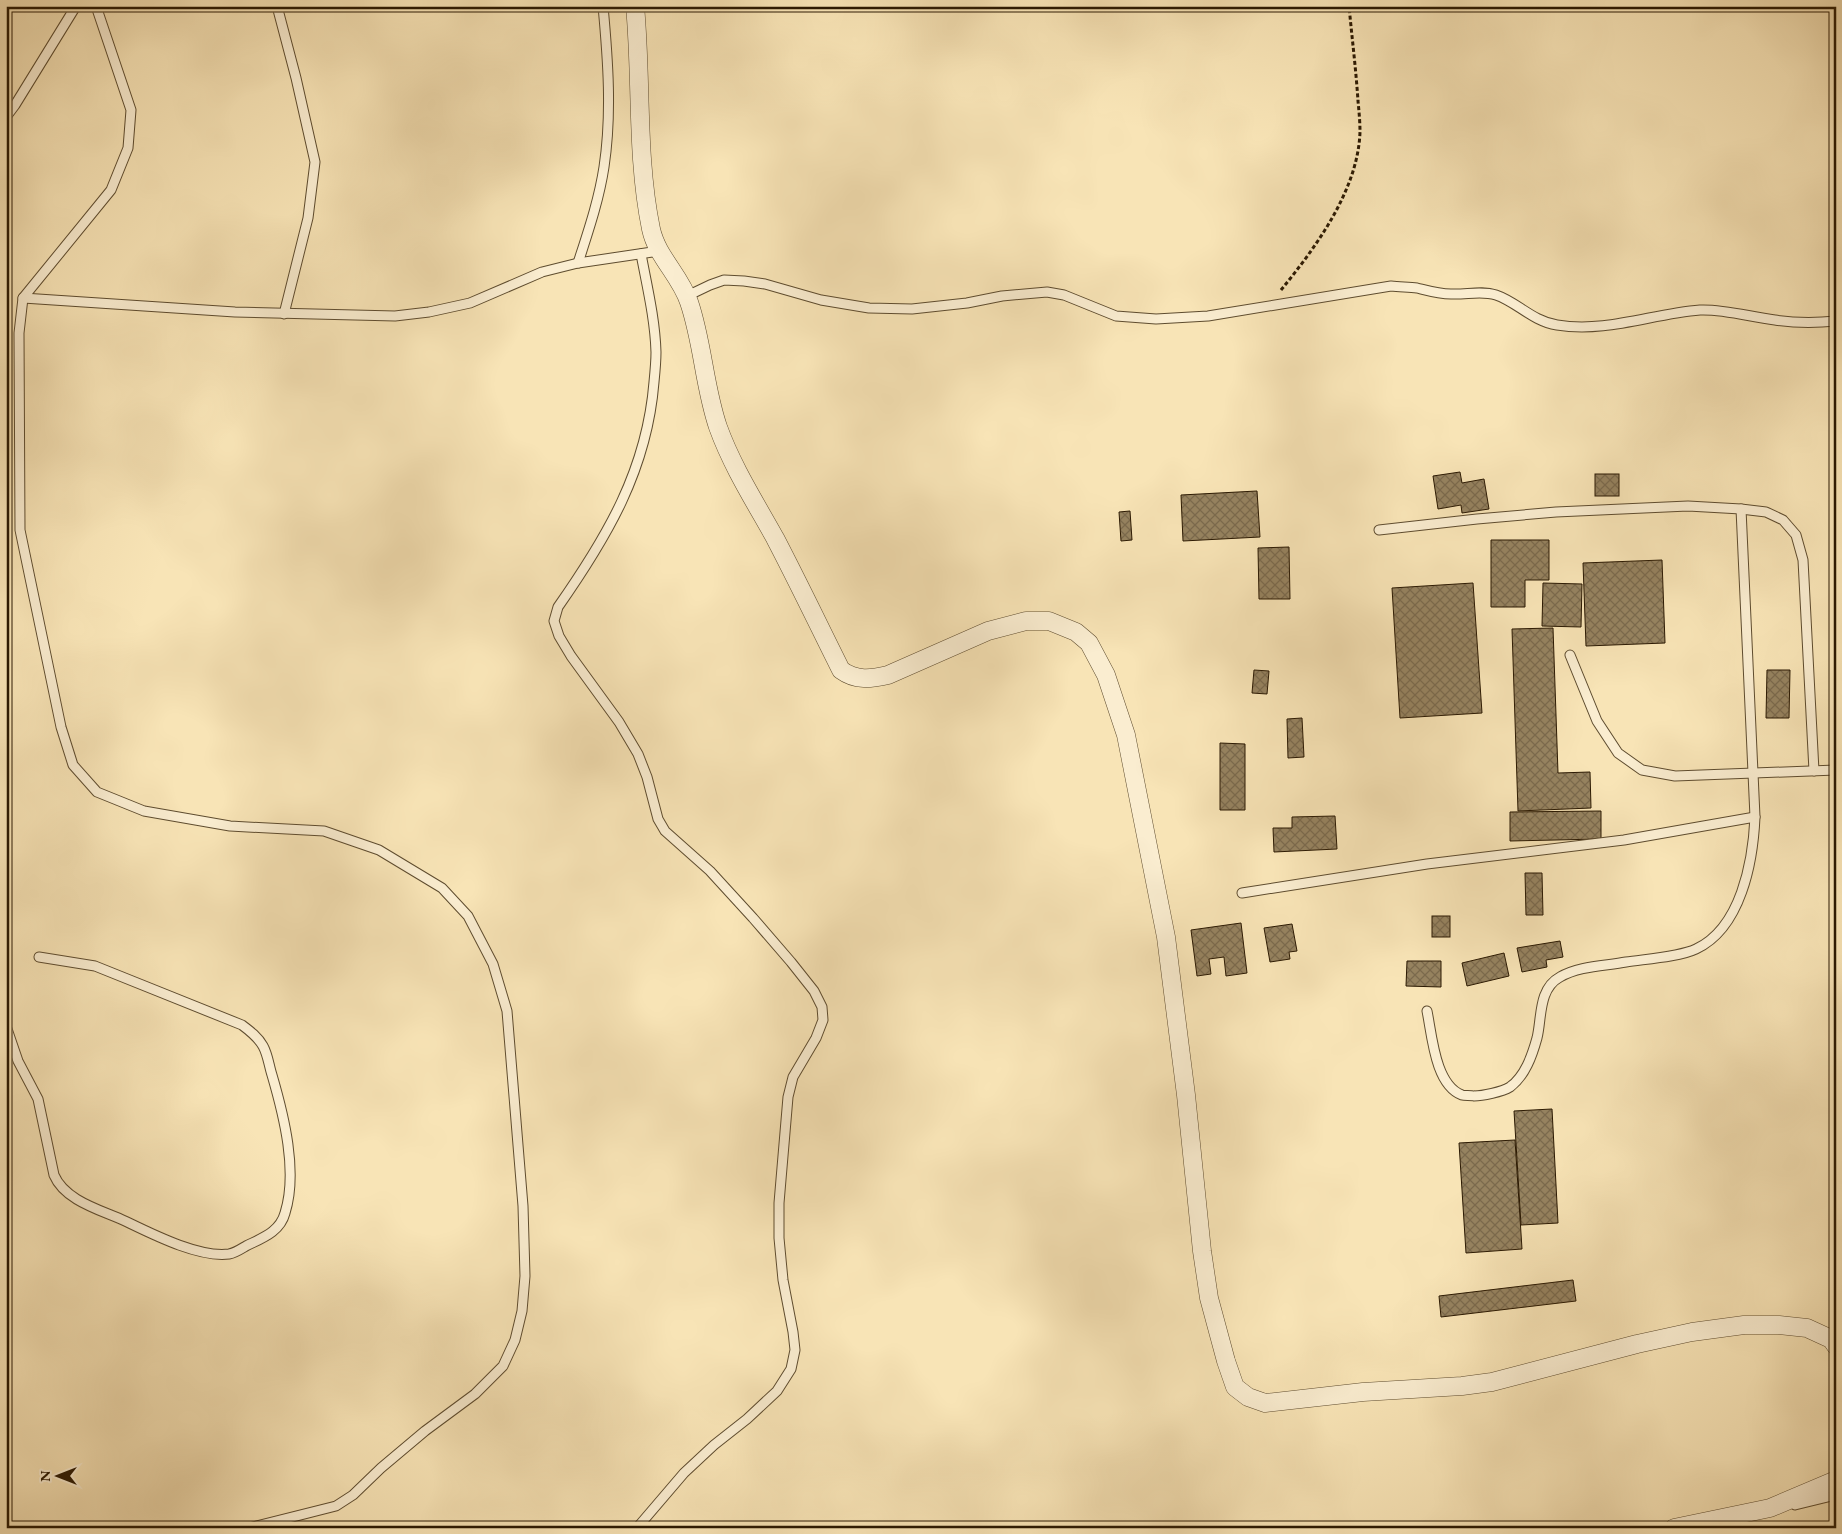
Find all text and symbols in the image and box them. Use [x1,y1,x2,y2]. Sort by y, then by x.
north arrow [32,1452,82,1502]
text: N [36,1470,54,1482]

